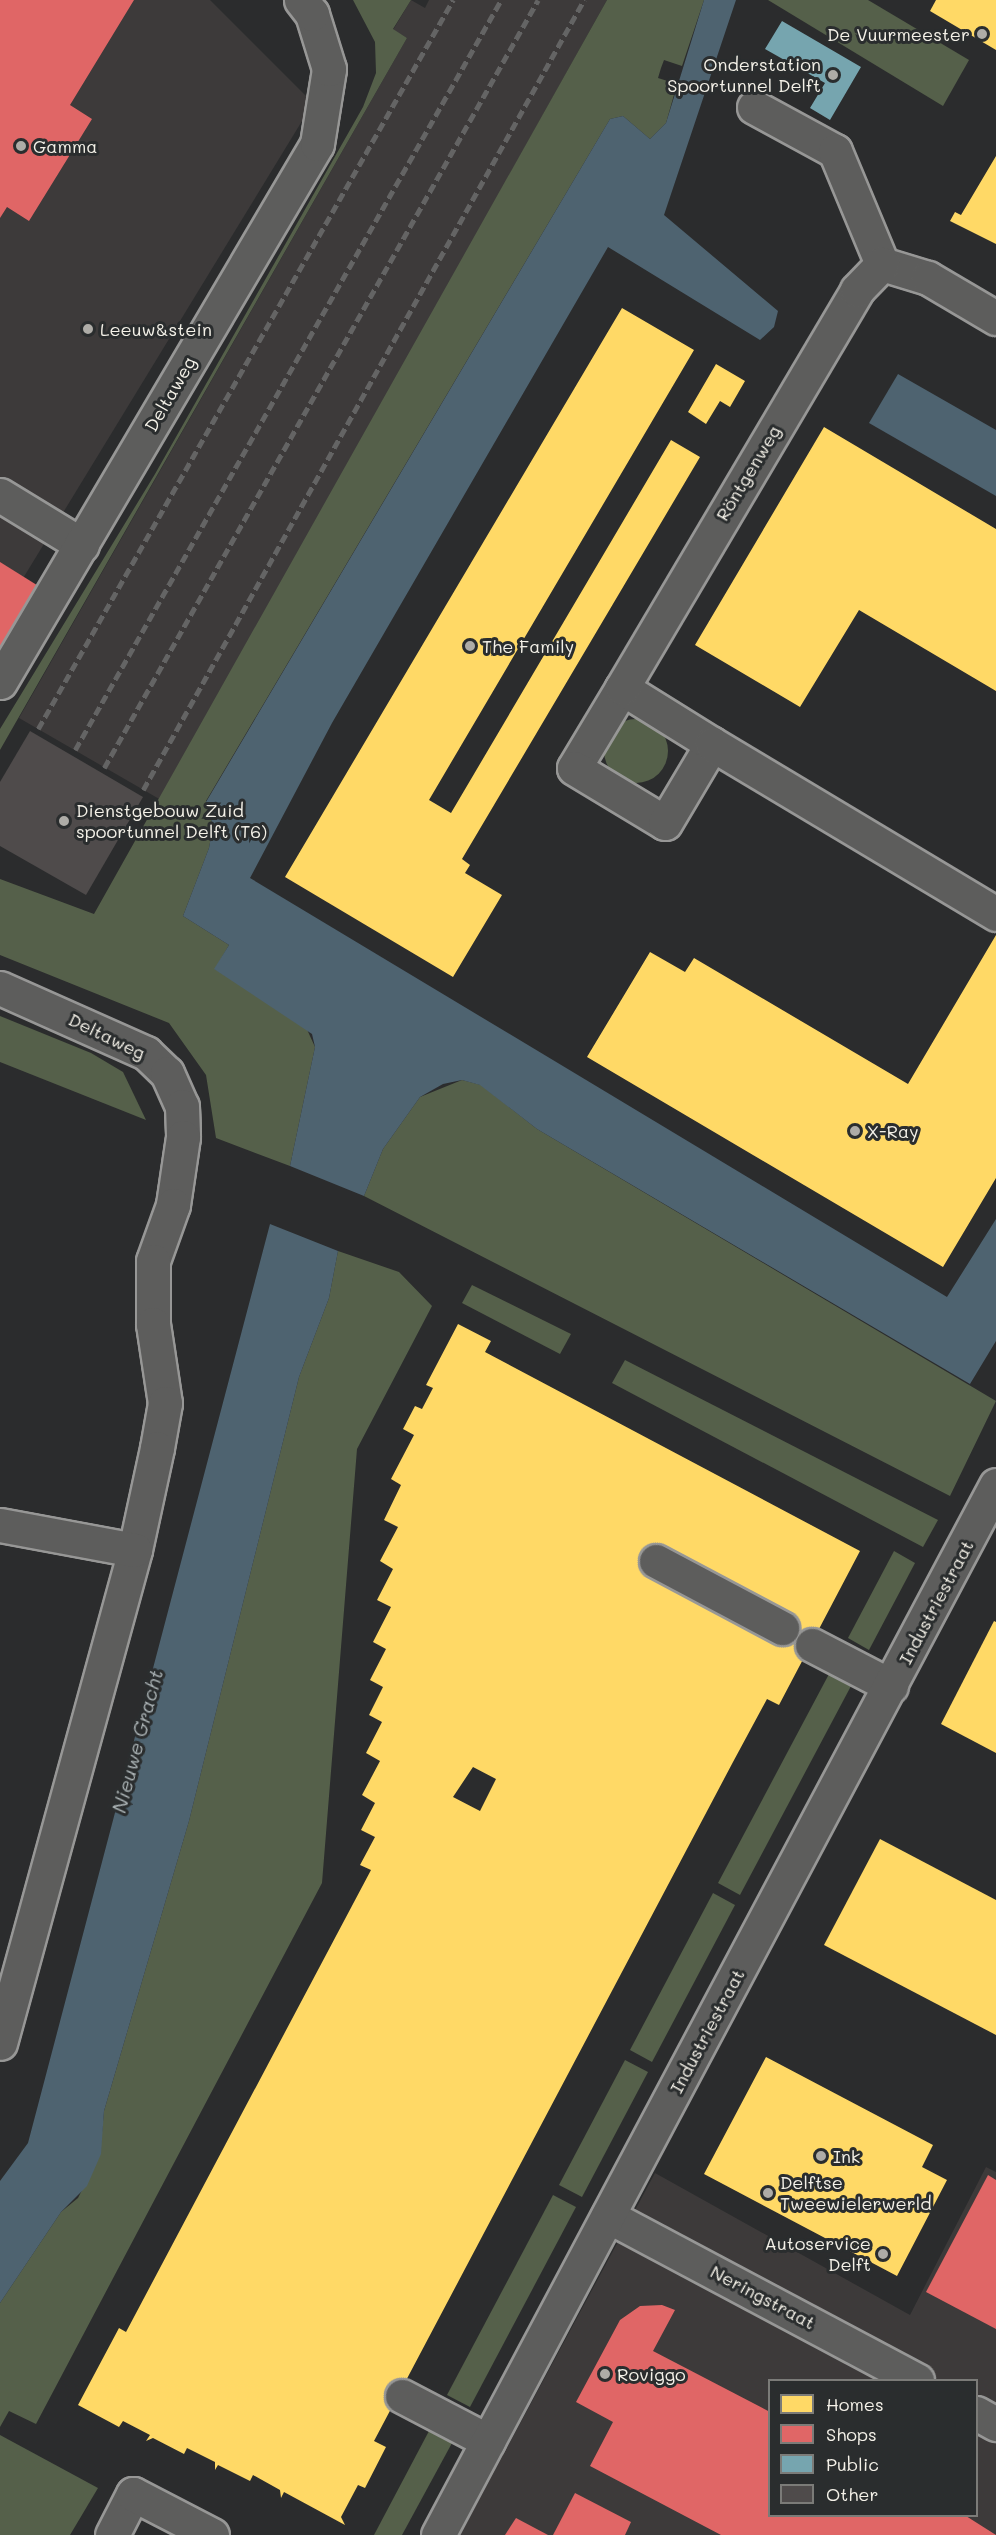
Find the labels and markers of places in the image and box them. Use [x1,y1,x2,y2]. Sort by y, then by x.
place label: De Vuurmeester [827,23,970,45]
marker: De Vuurmeester [975,27,989,41]
place label: Onderstation Spoortunnel Delft [667,54,821,97]
marker: Onderstation Spoortunnel Delft [826,68,840,82]
place label: Gamma [33,135,97,157]
marker: Gamma [14,139,28,153]
place label: Leeuw&stein [100,318,212,340]
marker: Leeuw&stein [81,322,95,336]
place label: The Family [482,635,574,657]
marker: The Family [463,639,477,653]
place label: Dienstgebouw Zuid spoortunnel Delft (T6) [76,800,267,842]
marker: Dienstgebouw Zuid spoortunnel Delft (T6) [57,814,71,828]
place label: X-Ray [867,1120,919,1142]
marker: X-Ray [848,1124,862,1138]
place label: Ink [833,2145,860,2167]
marker: Ink [814,2149,828,2163]
place label: Delftse Tweewielerwerld [780,2172,932,2214]
marker: Delftse Tweewielerwerld [761,2186,775,2200]
place label: Autoservice Delft [764,2233,871,2276]
marker: Autoservice Delft [876,2247,890,2261]
place label: Roviggo [617,2363,686,2385]
marker: Roviggo [598,2367,612,2381]

